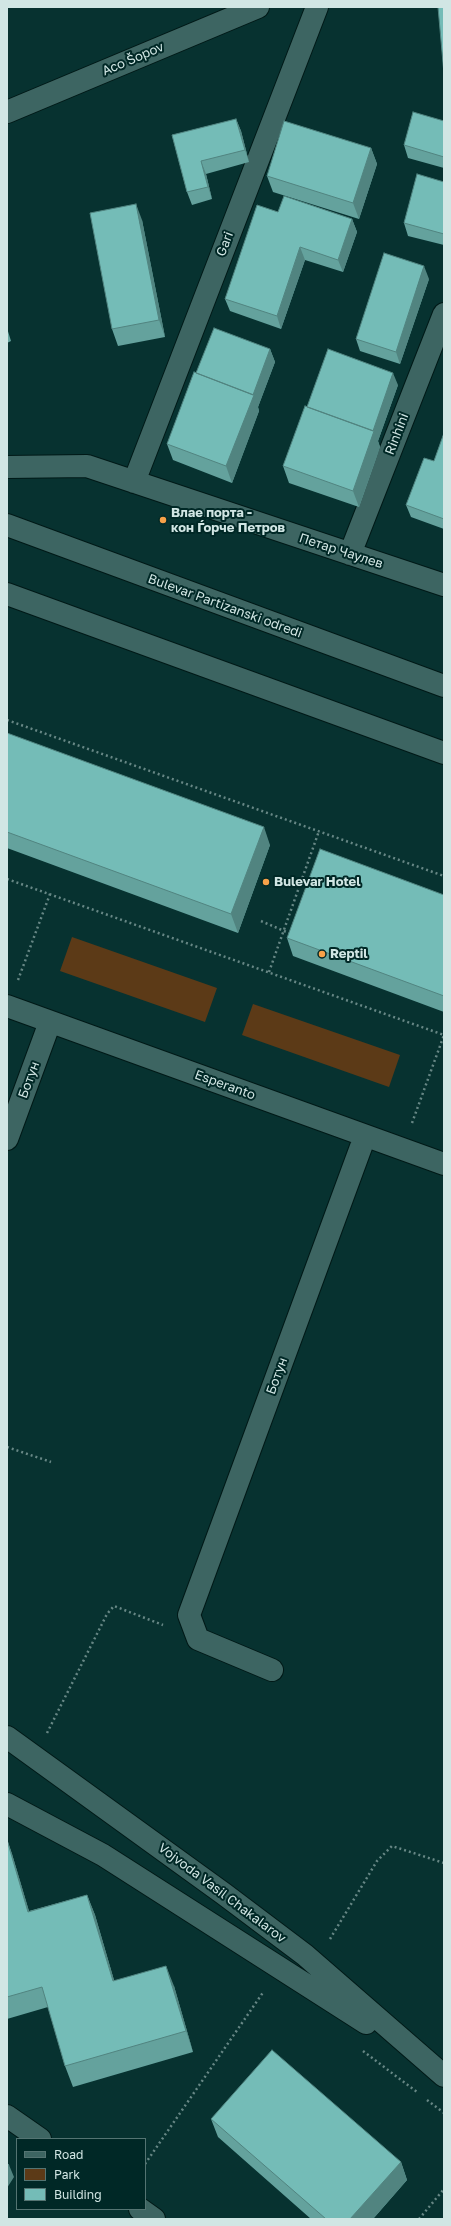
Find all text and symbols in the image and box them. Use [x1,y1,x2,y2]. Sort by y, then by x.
street label: Aco Šopov [100,39,166,79]
street label: Gari [213,230,237,258]
street label: Rinhini [382,411,412,457]
place label: Влае порта - кон Ѓорче Петров [171,505,285,536]
marker: Влае порта - кон Ѓорче Петров [158,515,168,525]
street label: Петар Чаулев [297,530,385,572]
street label: Bulevar Partizanski odredi [146,571,304,641]
place label: Bulevar Hotel [274,874,361,890]
marker: Bulevar Hotel [261,877,271,887]
place label: Reptil [330,946,368,962]
marker: Reptil [317,949,327,959]
street label: Ботун [15,1059,43,1101]
street label: Esperanto [192,1067,258,1103]
street label: Ботун [263,1355,291,1397]
street label: Vojvoda Vasil Chakalarov [155,1840,289,1946]
legend [16,2138,146,2210]
text: Road [54,2147,83,2162]
text: Park [54,2167,80,2182]
text: Building [54,2187,102,2202]

